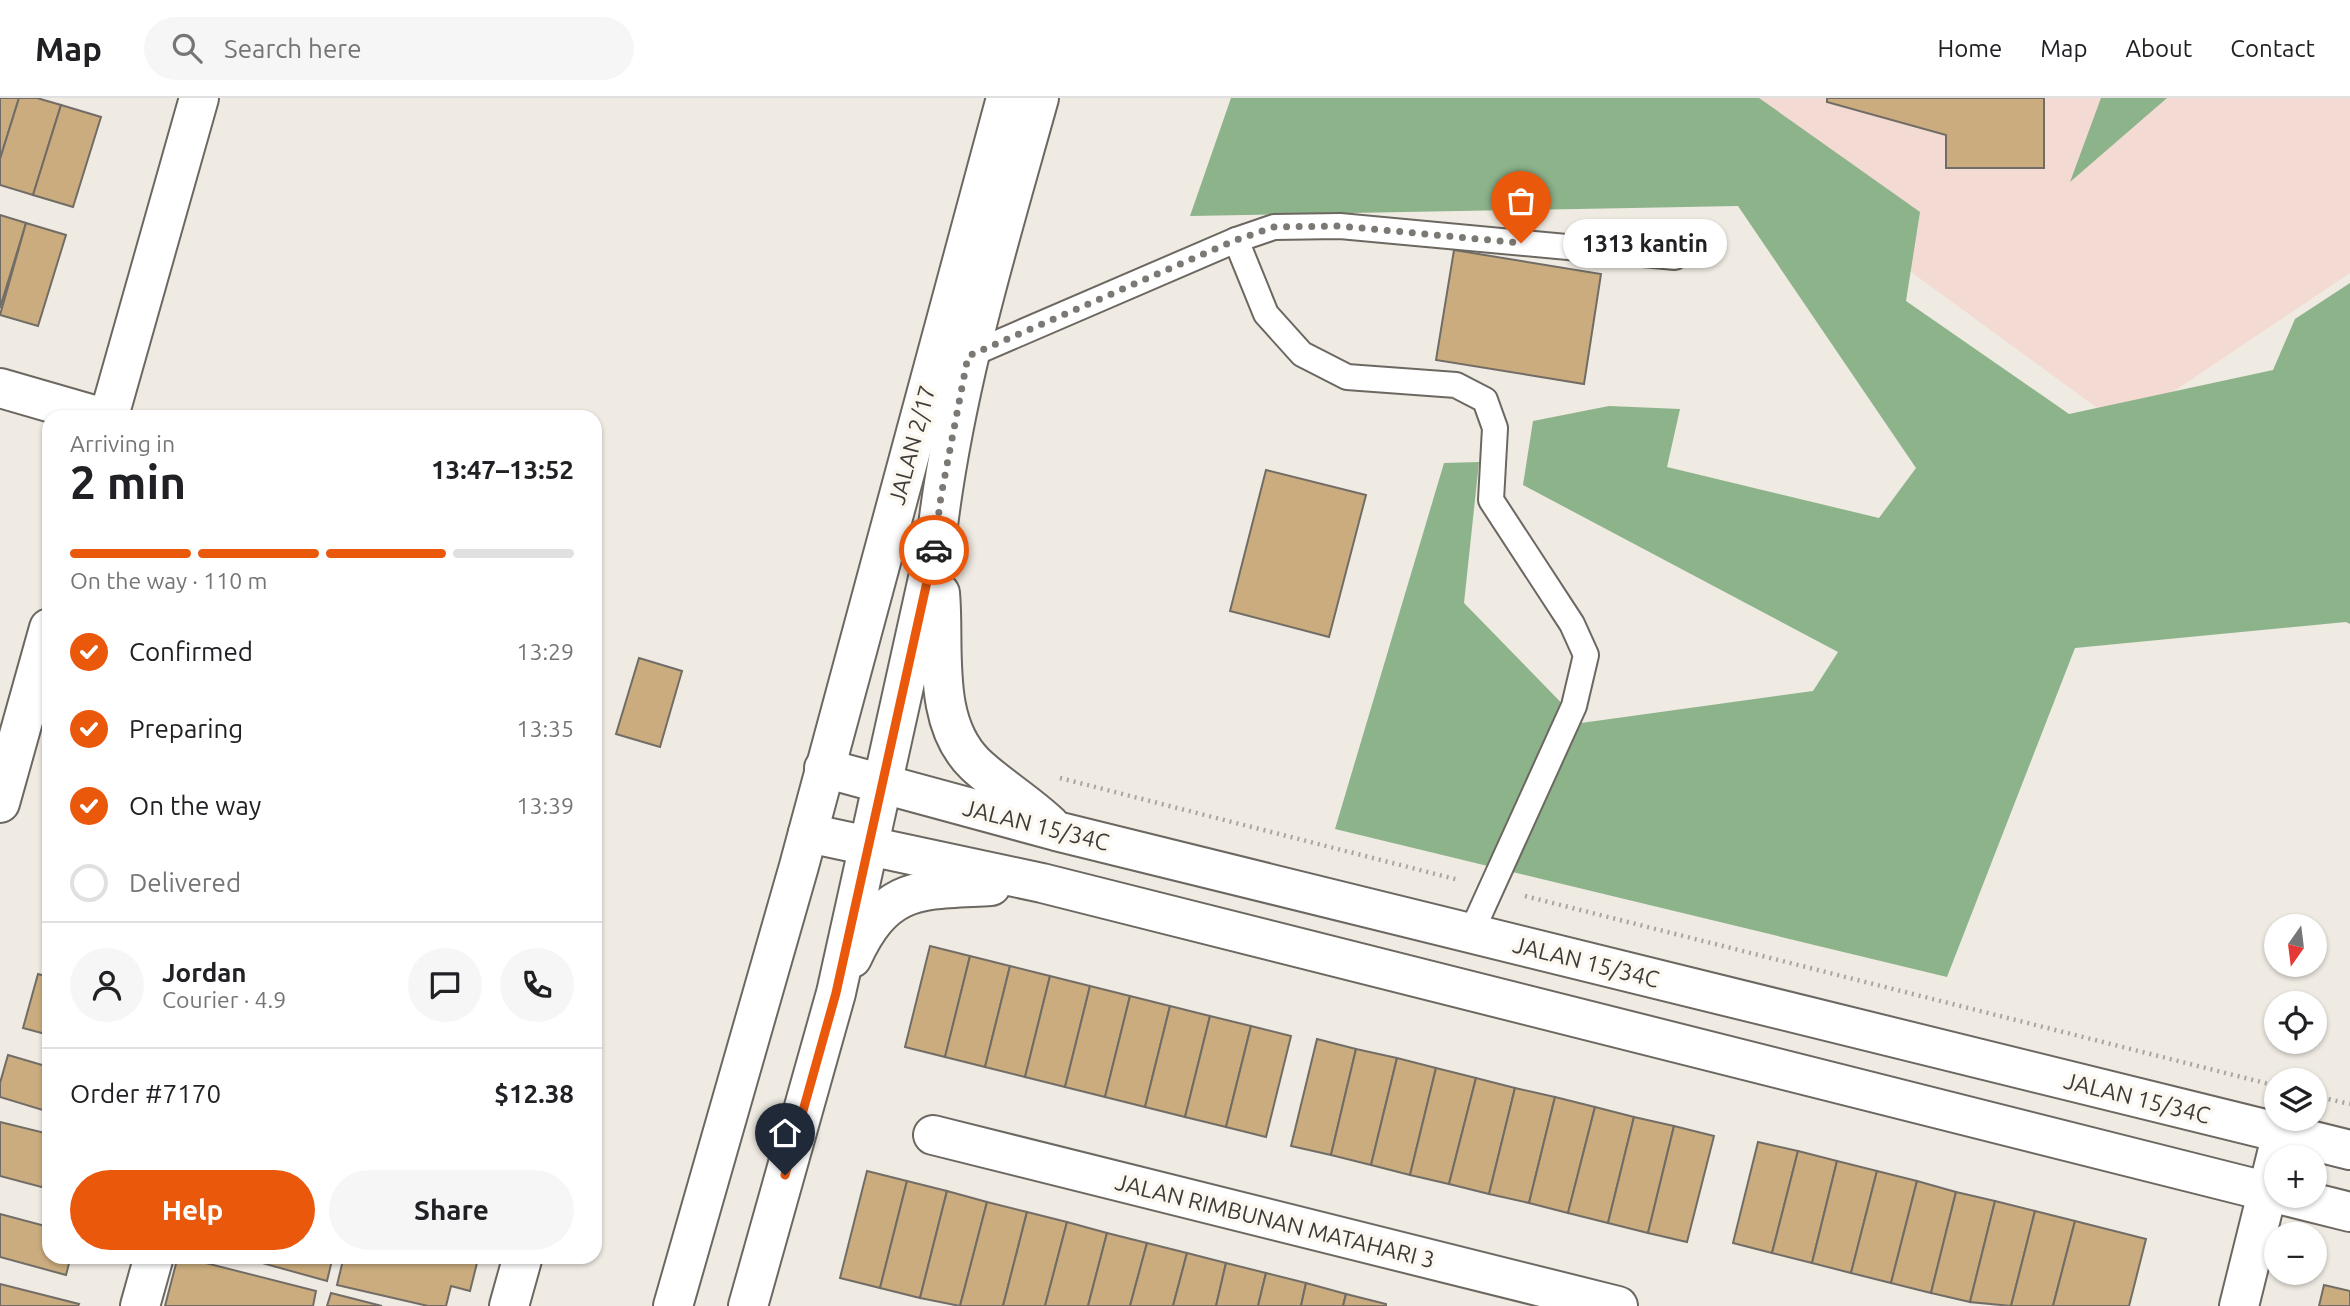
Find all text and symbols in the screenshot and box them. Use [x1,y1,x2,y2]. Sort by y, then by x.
search box [144,17,634,80]
icon: search [168,29,206,67]
text: Map [35,30,102,67]
text: Search here [224,34,362,63]
text: Home [1937,35,2002,62]
text: Map [2040,35,2087,62]
text: About [2125,35,2192,62]
text: Contact [2230,35,2315,62]
pin [1491,171,1551,243]
icon: bag [1502,182,1540,220]
callout: 1313 kantin [1563,218,1728,268]
text: 1313 kantin [1582,231,1708,256]
street label: JALAN 2/17 [884,382,939,507]
text: Arriving in [70,431,175,456]
text: 13:47–13:52 [431,455,574,484]
text: 2 min [70,456,186,508]
courier [899,515,969,585]
icon: car [915,531,953,569]
text: On the way · 110 m [70,568,267,593]
icon: check [70,633,108,671]
text: Confirmed [129,637,253,666]
text: 13:29 [516,639,574,664]
icon: check [70,710,108,748]
text: Preparing [129,714,243,743]
text: 13:35 [516,716,574,741]
icon: check [70,787,108,825]
text: On the way [129,791,261,820]
text: 13:39 [516,793,574,818]
street label: JALAN 15/34C [960,794,1112,855]
text: Delivered [129,868,241,897]
north arrow [2264,914,2328,976]
map controls [2264,914,2327,1285]
street label: JALAN 15/34C [1510,931,1662,992]
button: person [70,948,144,1022]
button: chat [408,948,482,1022]
button: phone [500,948,574,1022]
text: Jordan [162,958,247,987]
text: Courier · 4.9 [162,987,286,1012]
button: locate [2264,991,2327,1054]
street label: JALAN 15/34C [2061,1067,2213,1128]
button: layers [2264,1068,2327,1131]
text: Order #7170 [70,1079,221,1108]
text: $12.38 [494,1079,574,1108]
pin [755,1103,815,1175]
icon: home [766,1114,804,1152]
button: + [2264,1145,2327,1208]
street label: JALAN RIMBUNAN MATAHARI 3 [1113,1169,1437,1272]
button: Help [70,1170,315,1250]
button: Share [329,1170,574,1250]
button: − [2264,1222,2327,1285]

